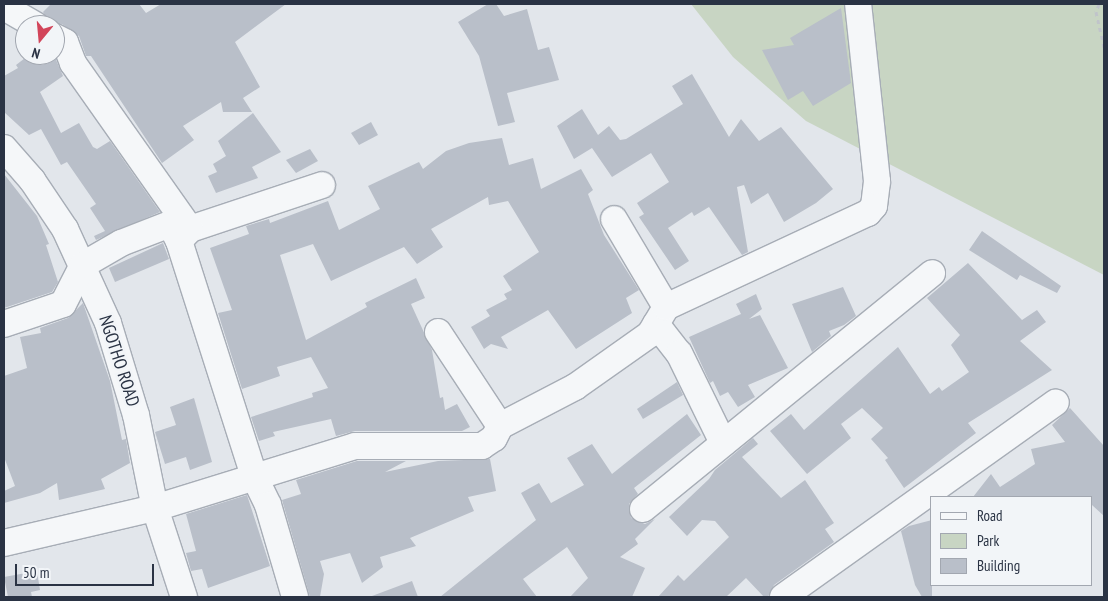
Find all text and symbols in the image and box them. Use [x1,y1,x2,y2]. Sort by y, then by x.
north arrow [15,15,65,65]
text: N [30,44,42,63]
street label: NGOTHO ROAD [94,313,144,409]
legend [930,496,1093,586]
text: Road [977,506,1003,525]
text: Park [977,531,999,550]
scale bar [18,554,156,586]
text: Building [977,556,1020,575]
text: 50 m [23,563,49,582]

